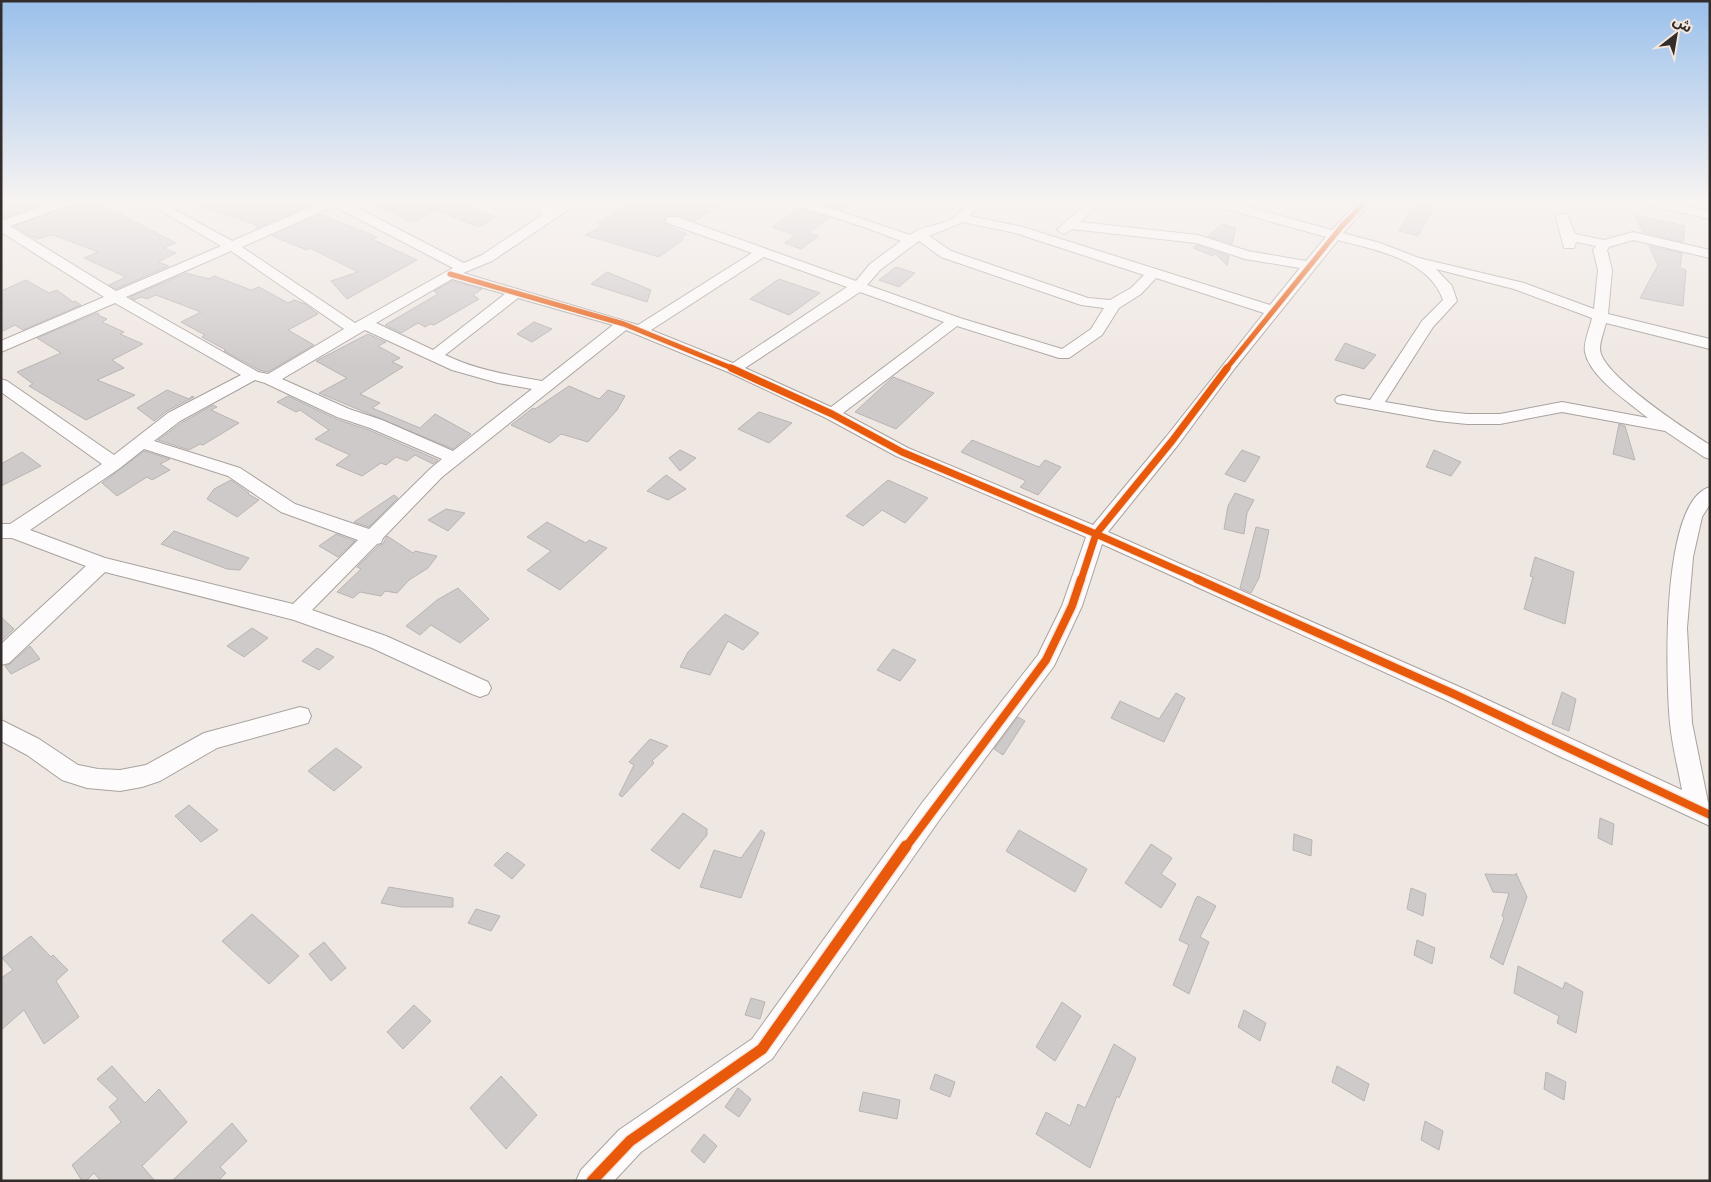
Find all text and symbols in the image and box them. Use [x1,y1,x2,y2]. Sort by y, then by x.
north arrow [1651,10,1701,60]
text: ش [1670,10,1696,37]

